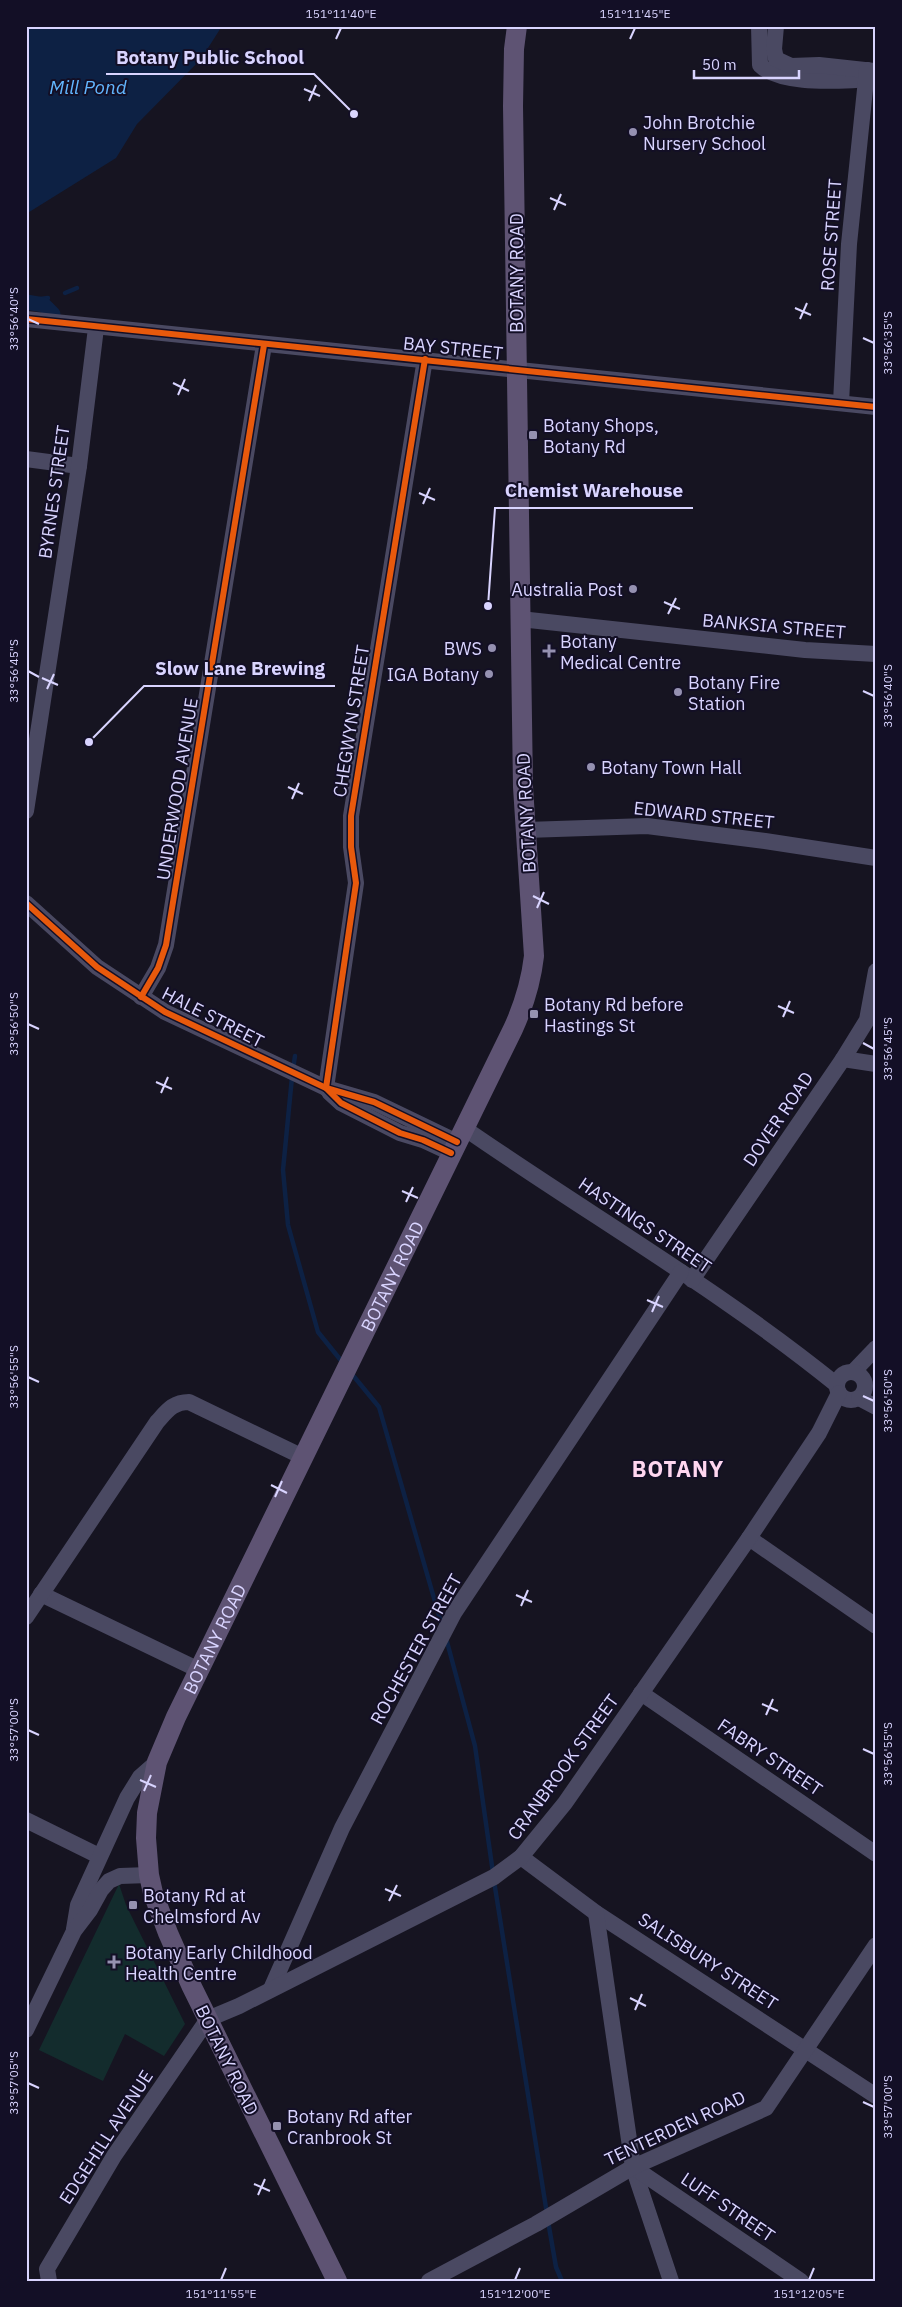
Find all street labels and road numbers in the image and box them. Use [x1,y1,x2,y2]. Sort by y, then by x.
street label: ROSE STREET [816,178,846,292]
street label: BOTANY ROAD [505,213,528,333]
street label: BAY STREET [402,331,504,365]
street label: BYRNES STREET [33,424,75,560]
street label: BANKSIA STREET [701,608,847,644]
street label: CHEGWYN STREET [328,643,374,799]
street label: UNDERWOOD AVENUE [151,696,203,882]
street label: BOTANY ROAD [511,753,541,873]
street label: EDWARD STREET [633,796,775,834]
street label: HALE STREET [158,981,268,1053]
street label: DOVER ROAD [738,1067,818,1171]
street label: HASTINGS STREET [574,1172,716,1278]
street label: BOTANY ROAD [355,1217,429,1335]
street label: ROCHESTER STREET [365,1570,467,1728]
street label: BOTANY ROAD [178,1580,251,1698]
street label: CRANBROOK STREET [502,1690,624,1844]
street label: FABRY STREET [713,1713,827,1801]
street label: SALISBURY STREET [634,1907,782,2015]
street label: BOTANY ROAD [190,2001,264,2119]
street label: EDGEHILL AVENUE [54,2066,158,2208]
street label: TENTERDEN ROAD [601,2085,749,2171]
street label: LUFF STREET [677,2167,779,2247]

